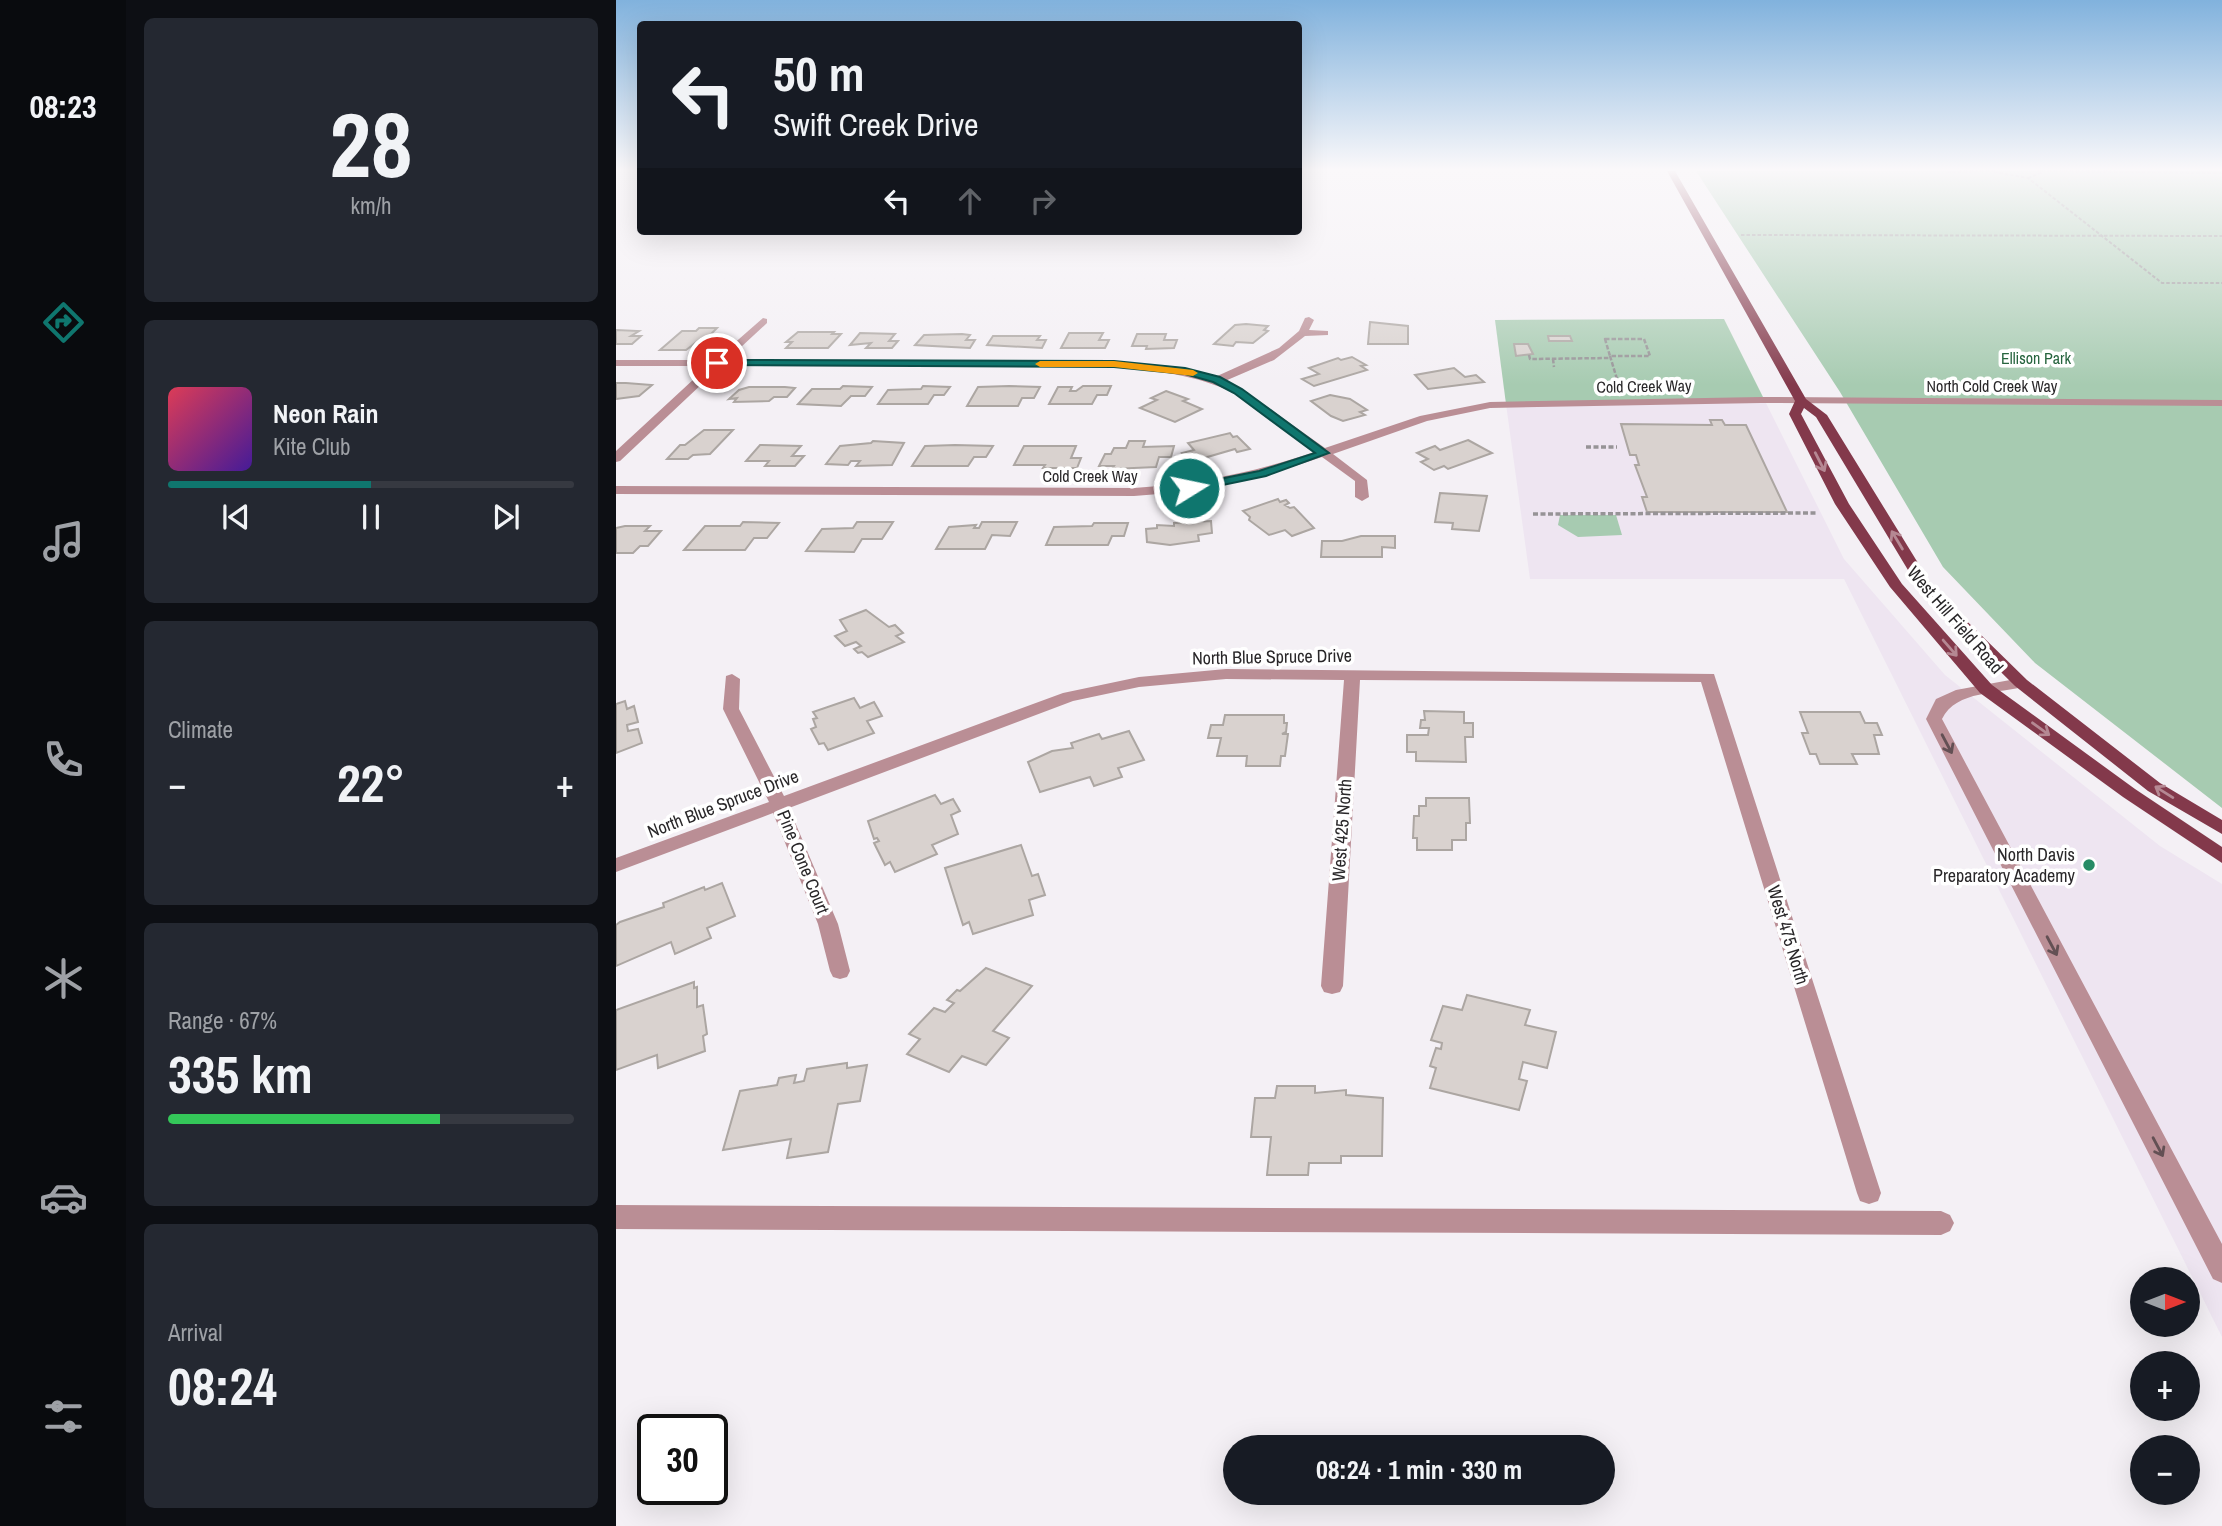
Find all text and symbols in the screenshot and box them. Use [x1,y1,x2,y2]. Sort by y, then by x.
text: 50 m [773,40,865,106]
icon: left [658,49,749,140]
text: 28 [330,83,413,205]
text: 08:23 [29,85,97,128]
text: Swift Creek Drive [773,103,979,146]
icon: left [878,182,916,220]
icon: ahead [951,182,989,220]
icon: right [1024,182,1062,220]
text: km/h [351,190,391,221]
icon: directions [39,298,88,347]
pin [687,333,747,393]
icon: arrive [698,344,736,382]
park label: Ellison Park [2001,347,2071,369]
street label: Cold Creek Way [1596,374,1692,398]
street label: North Cold Creek Way [1927,375,2058,397]
text: Neon Rain [273,396,378,431]
text: Kite Club [273,431,351,462]
position arrow [1152,451,1226,525]
one-way arrow [1814,451,1828,472]
street label: Cold Creek Way [1042,465,1138,487]
icon: previous [217,498,255,536]
icon: pause [352,498,390,536]
icon: next [487,498,525,536]
icon: music [39,517,88,566]
one-way arrow [1890,531,1904,551]
street label: West Hill Field Road [1902,560,2009,679]
one-way arrow [1942,638,1958,656]
street label: North Blue Spruce Drive [1192,643,1352,670]
text: Climate [168,714,233,745]
one-way arrow [2031,722,2050,736]
one-way arrow [1941,733,1954,754]
icon: phone [39,735,88,784]
text: 22° [337,748,405,818]
text: − [168,758,186,809]
text: + [556,758,574,809]
street label: North Blue Spruce Drive [644,763,802,844]
street label: West 425 North [1325,778,1358,882]
one-way arrow [2154,785,2174,799]
street label: Pine Cone Court [771,806,836,917]
place label: North Davis Preparatory Academy [1933,842,2076,888]
marker: North Davis Preparatory Academy [2081,857,2097,873]
street label: West 475 North [1762,882,1815,987]
one-way arrow [2046,935,2060,955]
icon: climate [39,954,88,1003]
text: Range · 67% [168,1005,277,1036]
text: 335 km [168,1039,313,1109]
one-way arrow [2152,1136,2165,1157]
icon: car [39,1173,88,1222]
north arrow [2130,1267,2200,1337]
map controls [2130,1267,2200,1505]
text: Arrival [168,1317,223,1348]
text: 08:24 [168,1351,277,1421]
button: + [2130,1351,2200,1421]
icon: filters [39,1392,88,1441]
speed limit sign: 30 [637,1414,728,1505]
button: − [2130,1435,2200,1505]
text: 08:24 · 1 min · 330 m [1316,1452,1522,1487]

